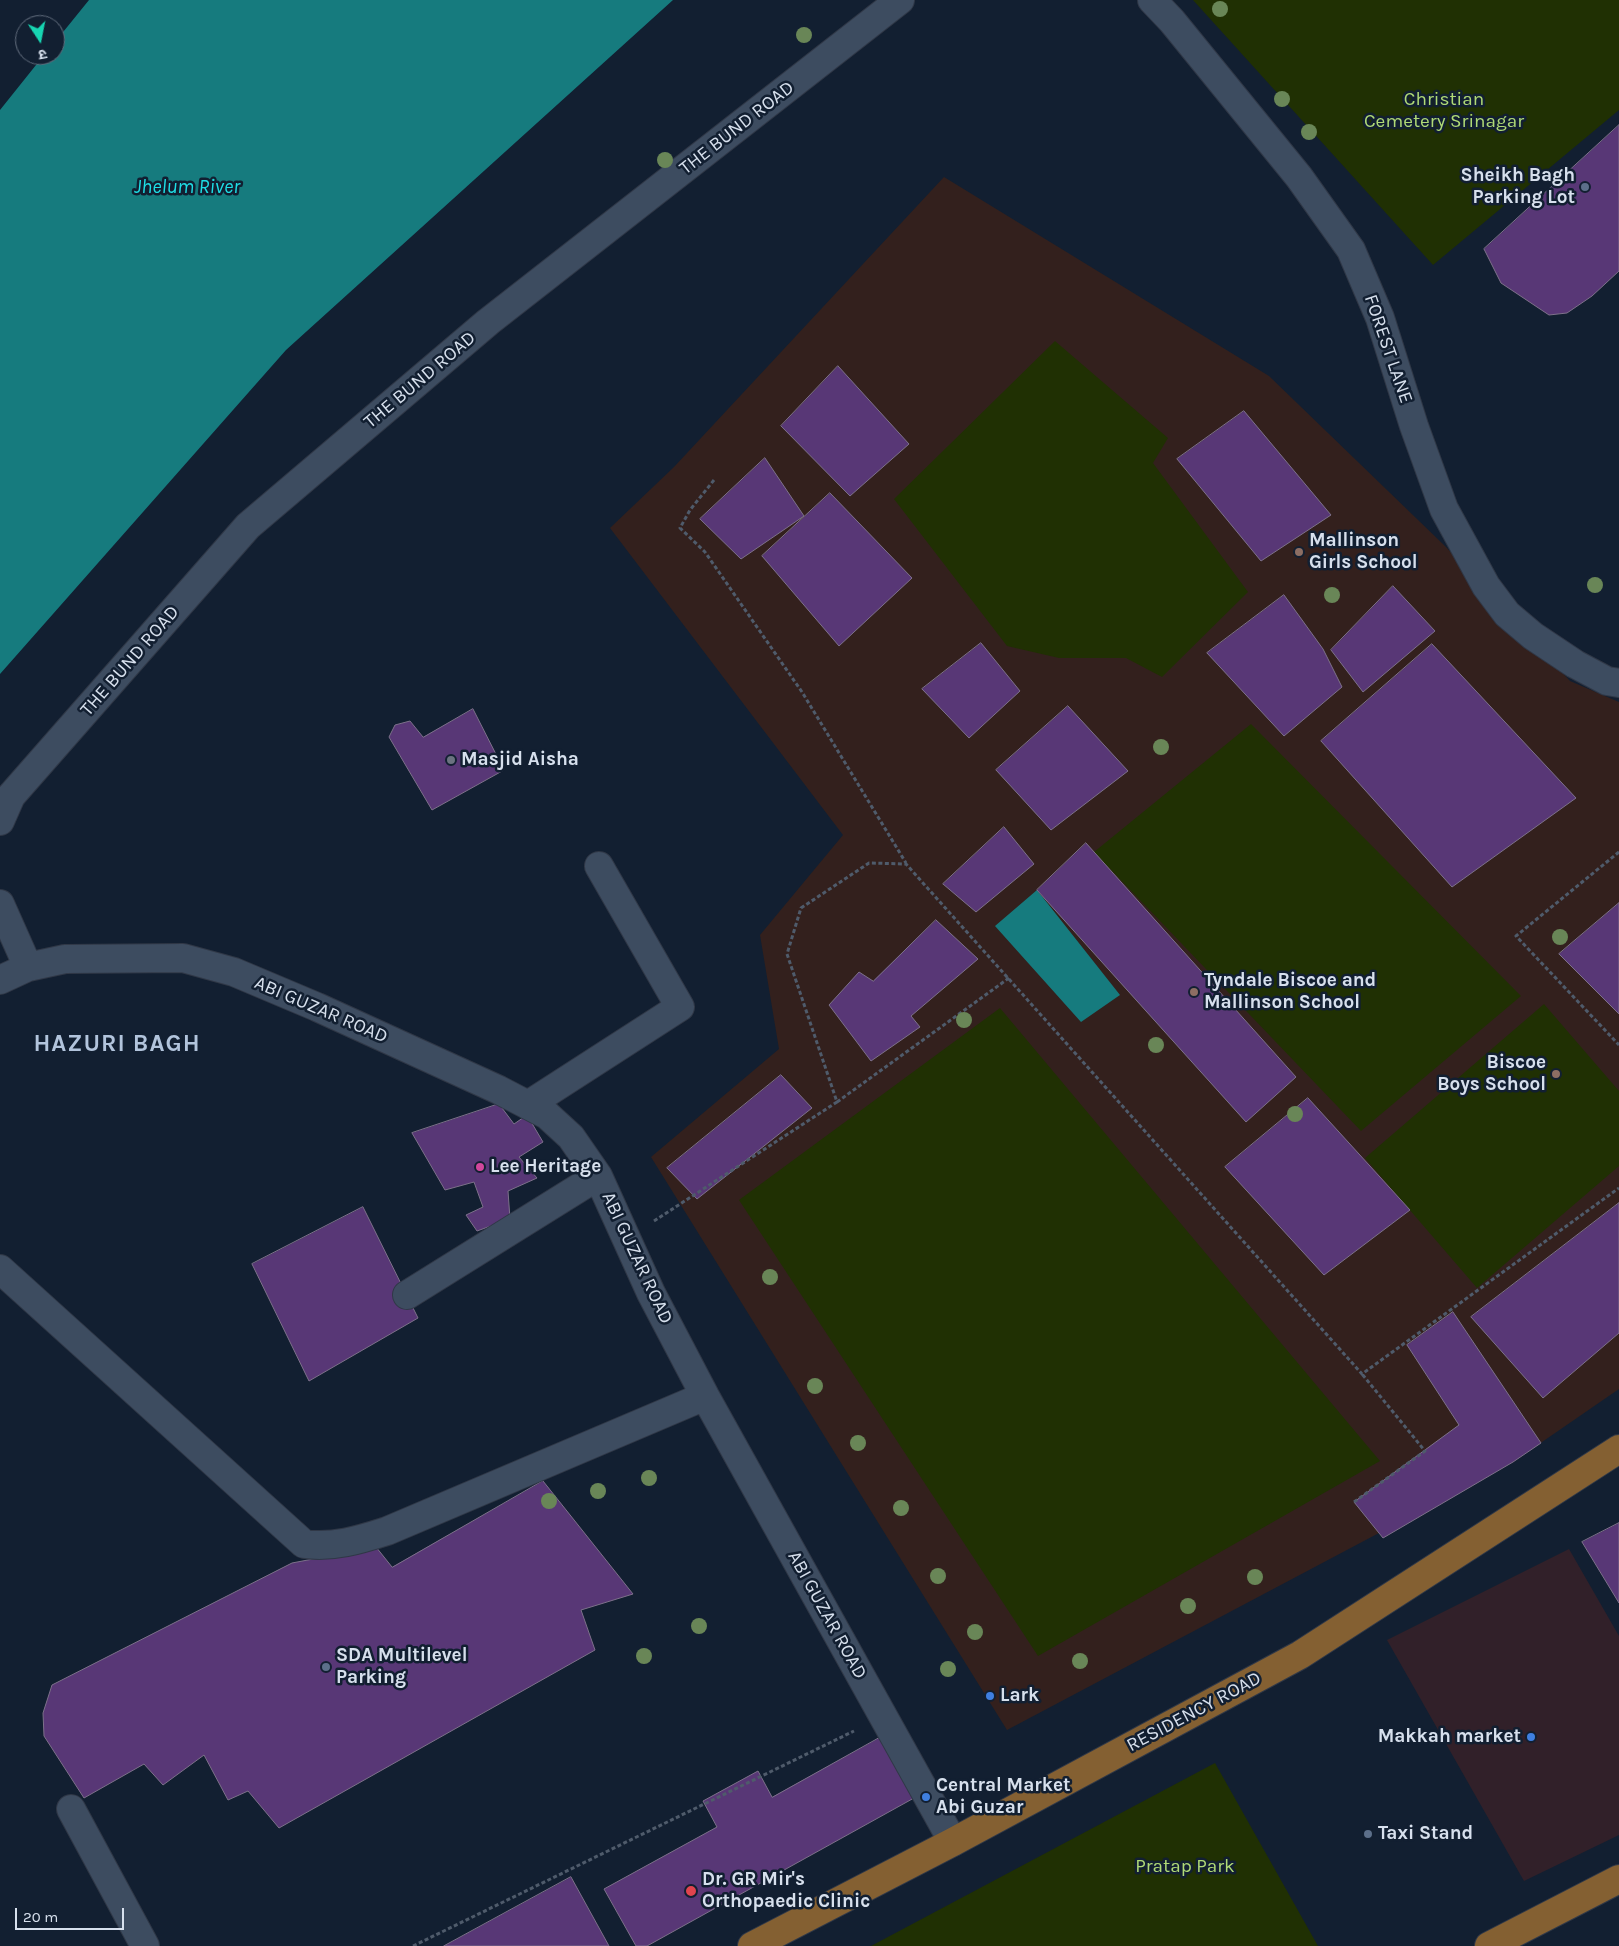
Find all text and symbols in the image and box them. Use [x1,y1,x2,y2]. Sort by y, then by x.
north arrow [15,15,65,65]
text: उ [37,45,48,63]
street label: THE BUND ROAD [675,76,799,180]
park label: Christian Cemetery Srinagar [1364,89,1524,133]
place label: Sheikh Bagh Parking Lot [1461,165,1575,209]
water label: Jhelum River [134,175,240,199]
marker: Sheikh Bagh Parking Lot [1579,181,1591,193]
street label: FOREST LANE [1359,292,1417,406]
street label: THE BUND ROAD [359,327,481,433]
place label: Mallinson Girls School [1309,530,1417,574]
marker: Mallinson Girls School [1293,546,1305,558]
street label: THE BUND ROAD [76,601,184,721]
place label: Masjid Aisha [461,749,579,771]
marker: Masjid Aisha [445,754,457,766]
place label: Tyndale Biscoe and Mallinson School [1204,970,1376,1014]
street label: ABI GUZAR ROAD [251,972,391,1048]
marker: Tyndale Biscoe and Mallinson School [1188,986,1200,998]
district label: HAZURI BAGH [32,1030,202,1058]
place label: Biscoe Boys School [1437,1052,1546,1096]
marker: Biscoe Boys School [1550,1068,1562,1080]
place label: Lee Heritage [490,1156,601,1178]
marker: Lee Heritage [474,1161,486,1173]
street label: ABI GUZAR ROAD [596,1188,678,1328]
street label: ABI GUZAR ROAD [782,1547,872,1683]
place label: SDA Multilevel Parking [336,1645,467,1689]
marker: SDA Multilevel Parking [320,1661,332,1673]
street label: RESIDENCY ROAD [1123,1667,1265,1757]
place label: Lark [1000,1685,1039,1707]
marker: Lark [984,1690,996,1702]
place label: Makkah market [1378,1726,1521,1748]
marker: Makkah market [1525,1731,1537,1743]
place label: Central Market Abi Guzar [936,1775,1071,1819]
marker: Central Market Abi Guzar [920,1791,932,1803]
place label: Taxi Stand [1378,1823,1473,1845]
marker: Taxi Stand [1362,1828,1374,1840]
park label: Pratap Park [1135,1856,1235,1878]
place label: Dr. GR Mir's Orthopaedic Clinic [702,1869,870,1913]
marker: Dr. GR Mir's Orthopaedic Clinic [684,1884,698,1898]
scale bar [18,1898,126,1930]
text: 20 m [23,1908,58,1926]

